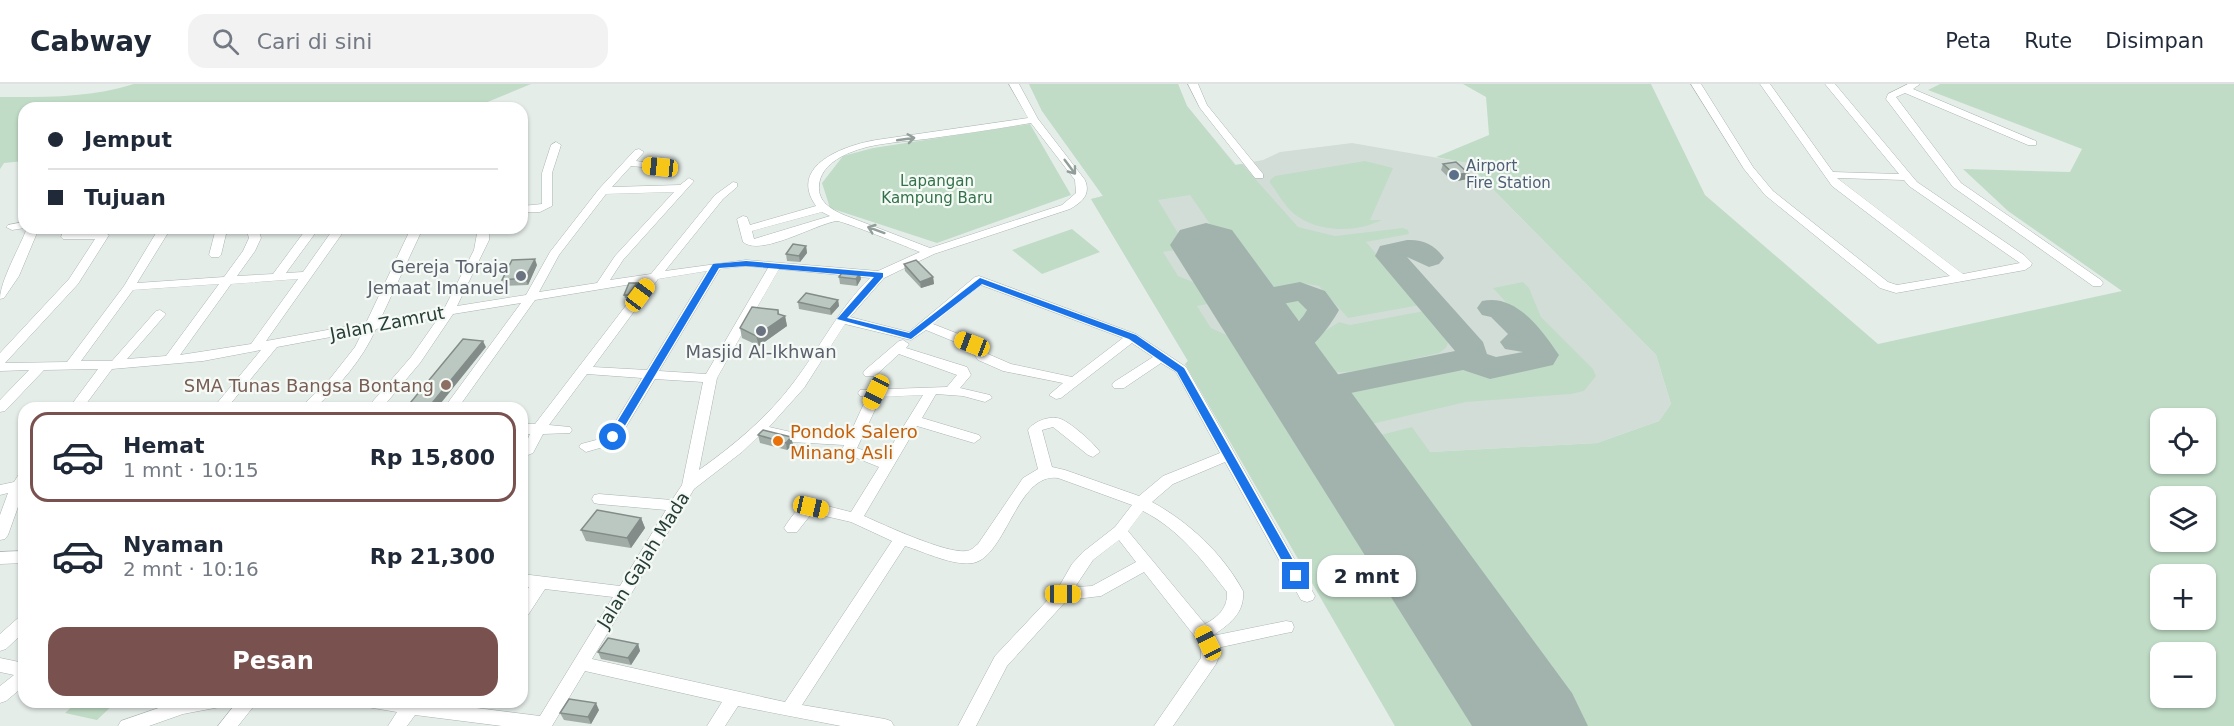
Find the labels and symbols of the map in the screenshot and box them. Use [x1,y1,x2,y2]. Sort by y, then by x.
one-way arrow [895,133,915,144]
car [641,156,679,178]
place label: Airport Fire Station [1466,157,1551,192]
one-way arrow [1063,158,1076,174]
marker: Airport Fire Station [1447,168,1461,182]
park label: Lapangan Kampung Baru [881,172,993,207]
one-way arrow [867,224,886,235]
place label: Gereja Toraja Jemaat Imanuel [366,256,509,298]
marker: Gereja Toraja Jemaat Imanuel [514,269,528,283]
car [622,275,658,315]
street label: Jalan Zamrut [327,302,446,345]
marker: Masjid Al-Ikhwan [754,324,768,338]
car [952,329,992,359]
place label: Masjid Al-Ikhwan [685,341,837,362]
car [860,372,892,412]
place label: SMA Tunas Bangsa Bontang [184,375,434,396]
marker: SMA Tunas Bangsa Bontang [439,378,453,392]
place label: Pondok Salero Minang Asli [790,421,918,463]
route start [599,423,626,450]
marker: Pondok Salero Minang Asli [771,434,785,448]
street label: Jalan Gajah Mada [592,488,693,633]
car [791,494,831,520]
callout: 2 mnt [1317,555,1416,597]
route end [1282,562,1309,589]
car [1045,585,1081,603]
car [1192,623,1224,663]

